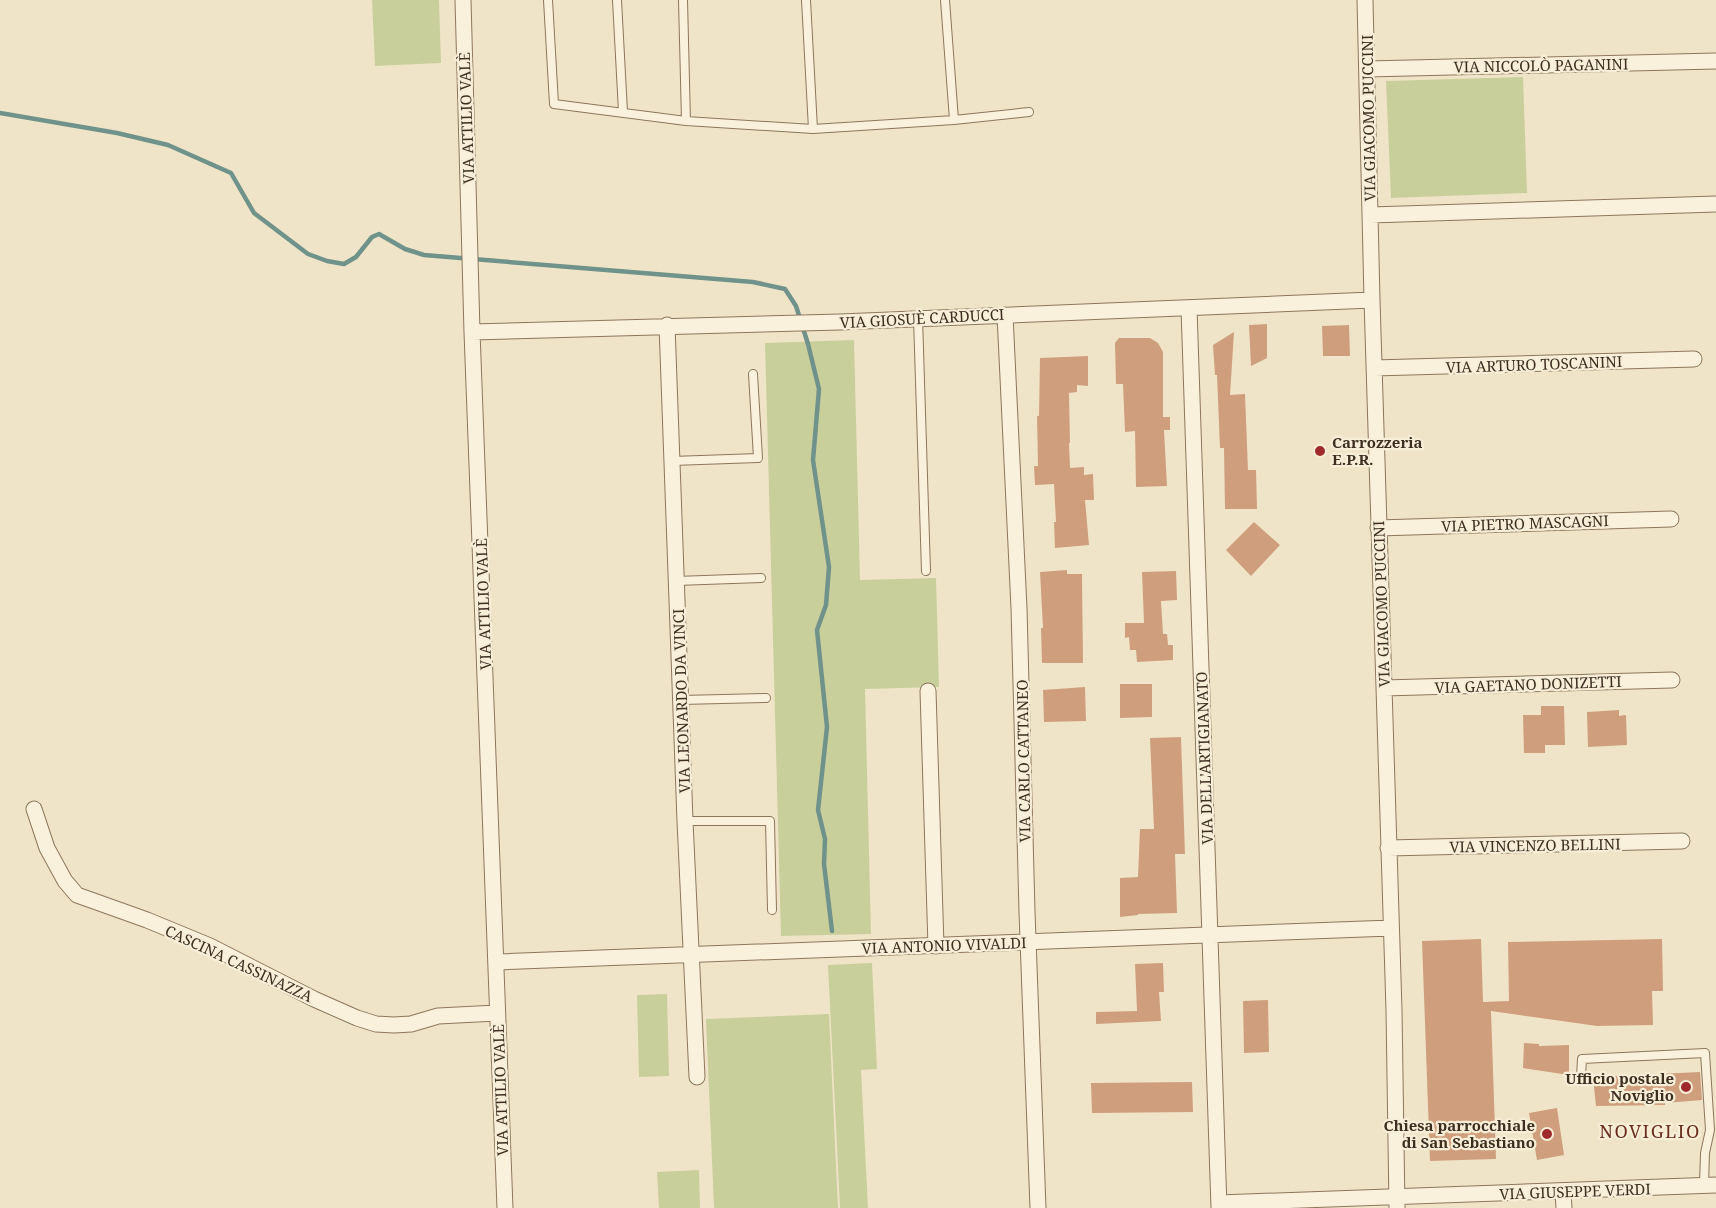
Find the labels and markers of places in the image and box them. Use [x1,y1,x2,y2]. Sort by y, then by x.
place label: Carrozzeria E.P.R. [1332,432,1423,469]
marker: Carrozzeria E.P.R. [1313,444,1327,458]
place label: Ufficio postale Noviglio [1565,1068,1674,1105]
marker: Ufficio postale Noviglio [1679,1080,1693,1094]
place label: Chiesa parrocchiale di San Sebastiano [1383,1115,1535,1152]
marker: Chiesa parrocchiale di San Sebastiano [1540,1127,1554,1141]

